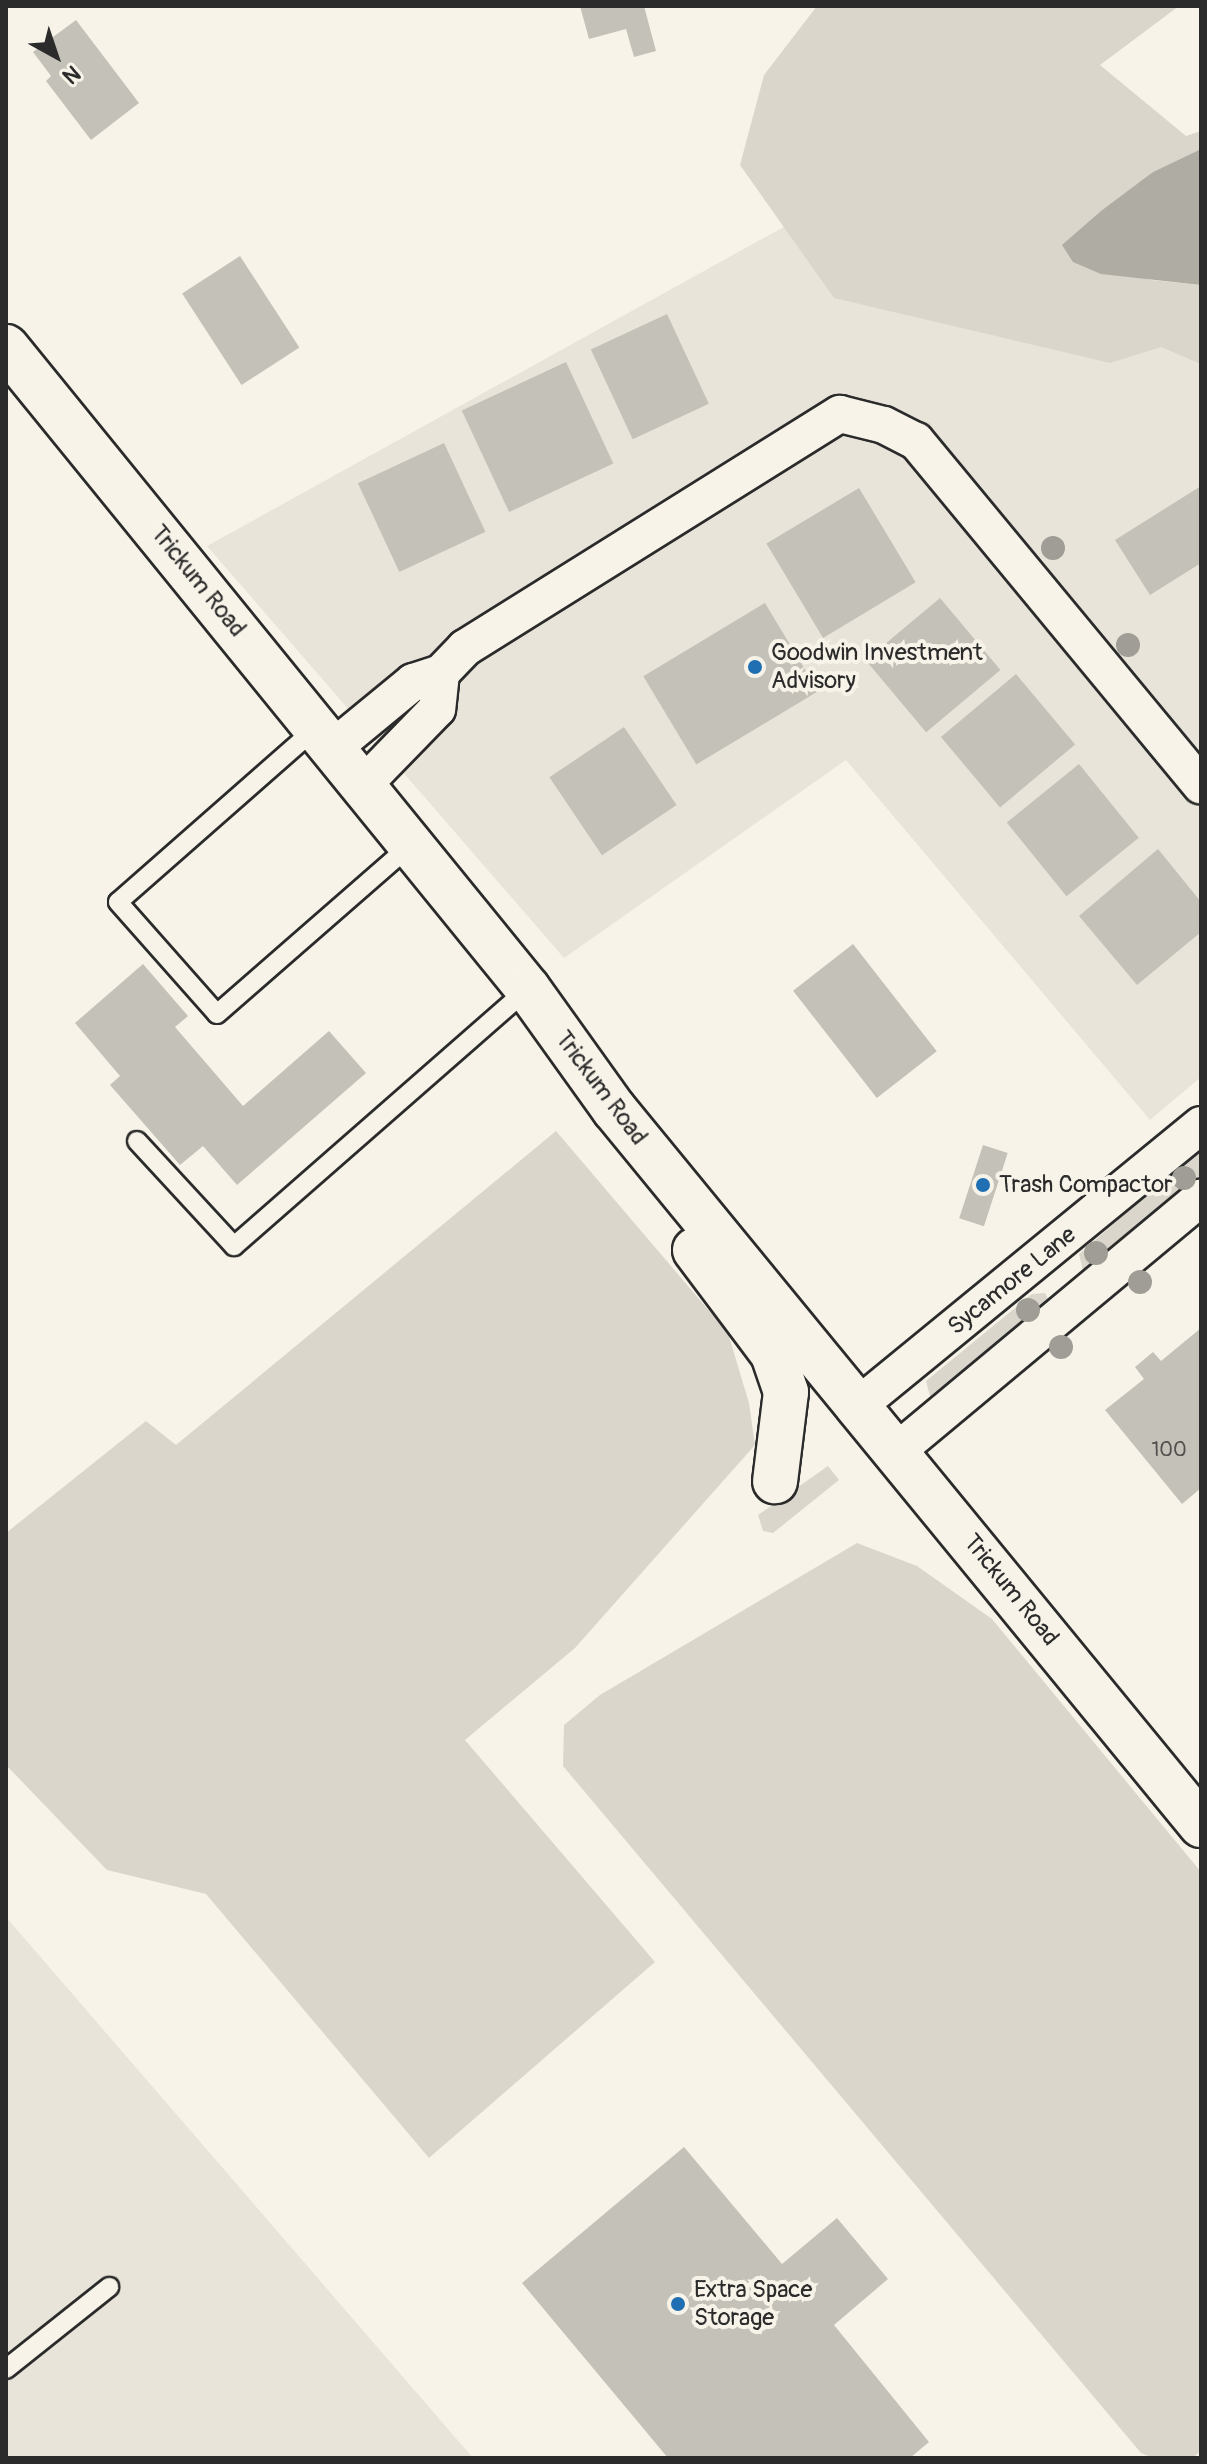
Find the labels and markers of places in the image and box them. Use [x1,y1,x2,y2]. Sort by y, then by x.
place label: Goodwin Investment Advisory [771,639,983,695]
marker: Goodwin Investment Advisory [746,658,764,676]
place label: Trash Compactor [999,1171,1173,1199]
marker: Trash Compactor [974,1176,992,1194]
place label: Extra Space Storage [694,2276,812,2332]
marker: Extra Space Storage [669,2295,687,2313]

